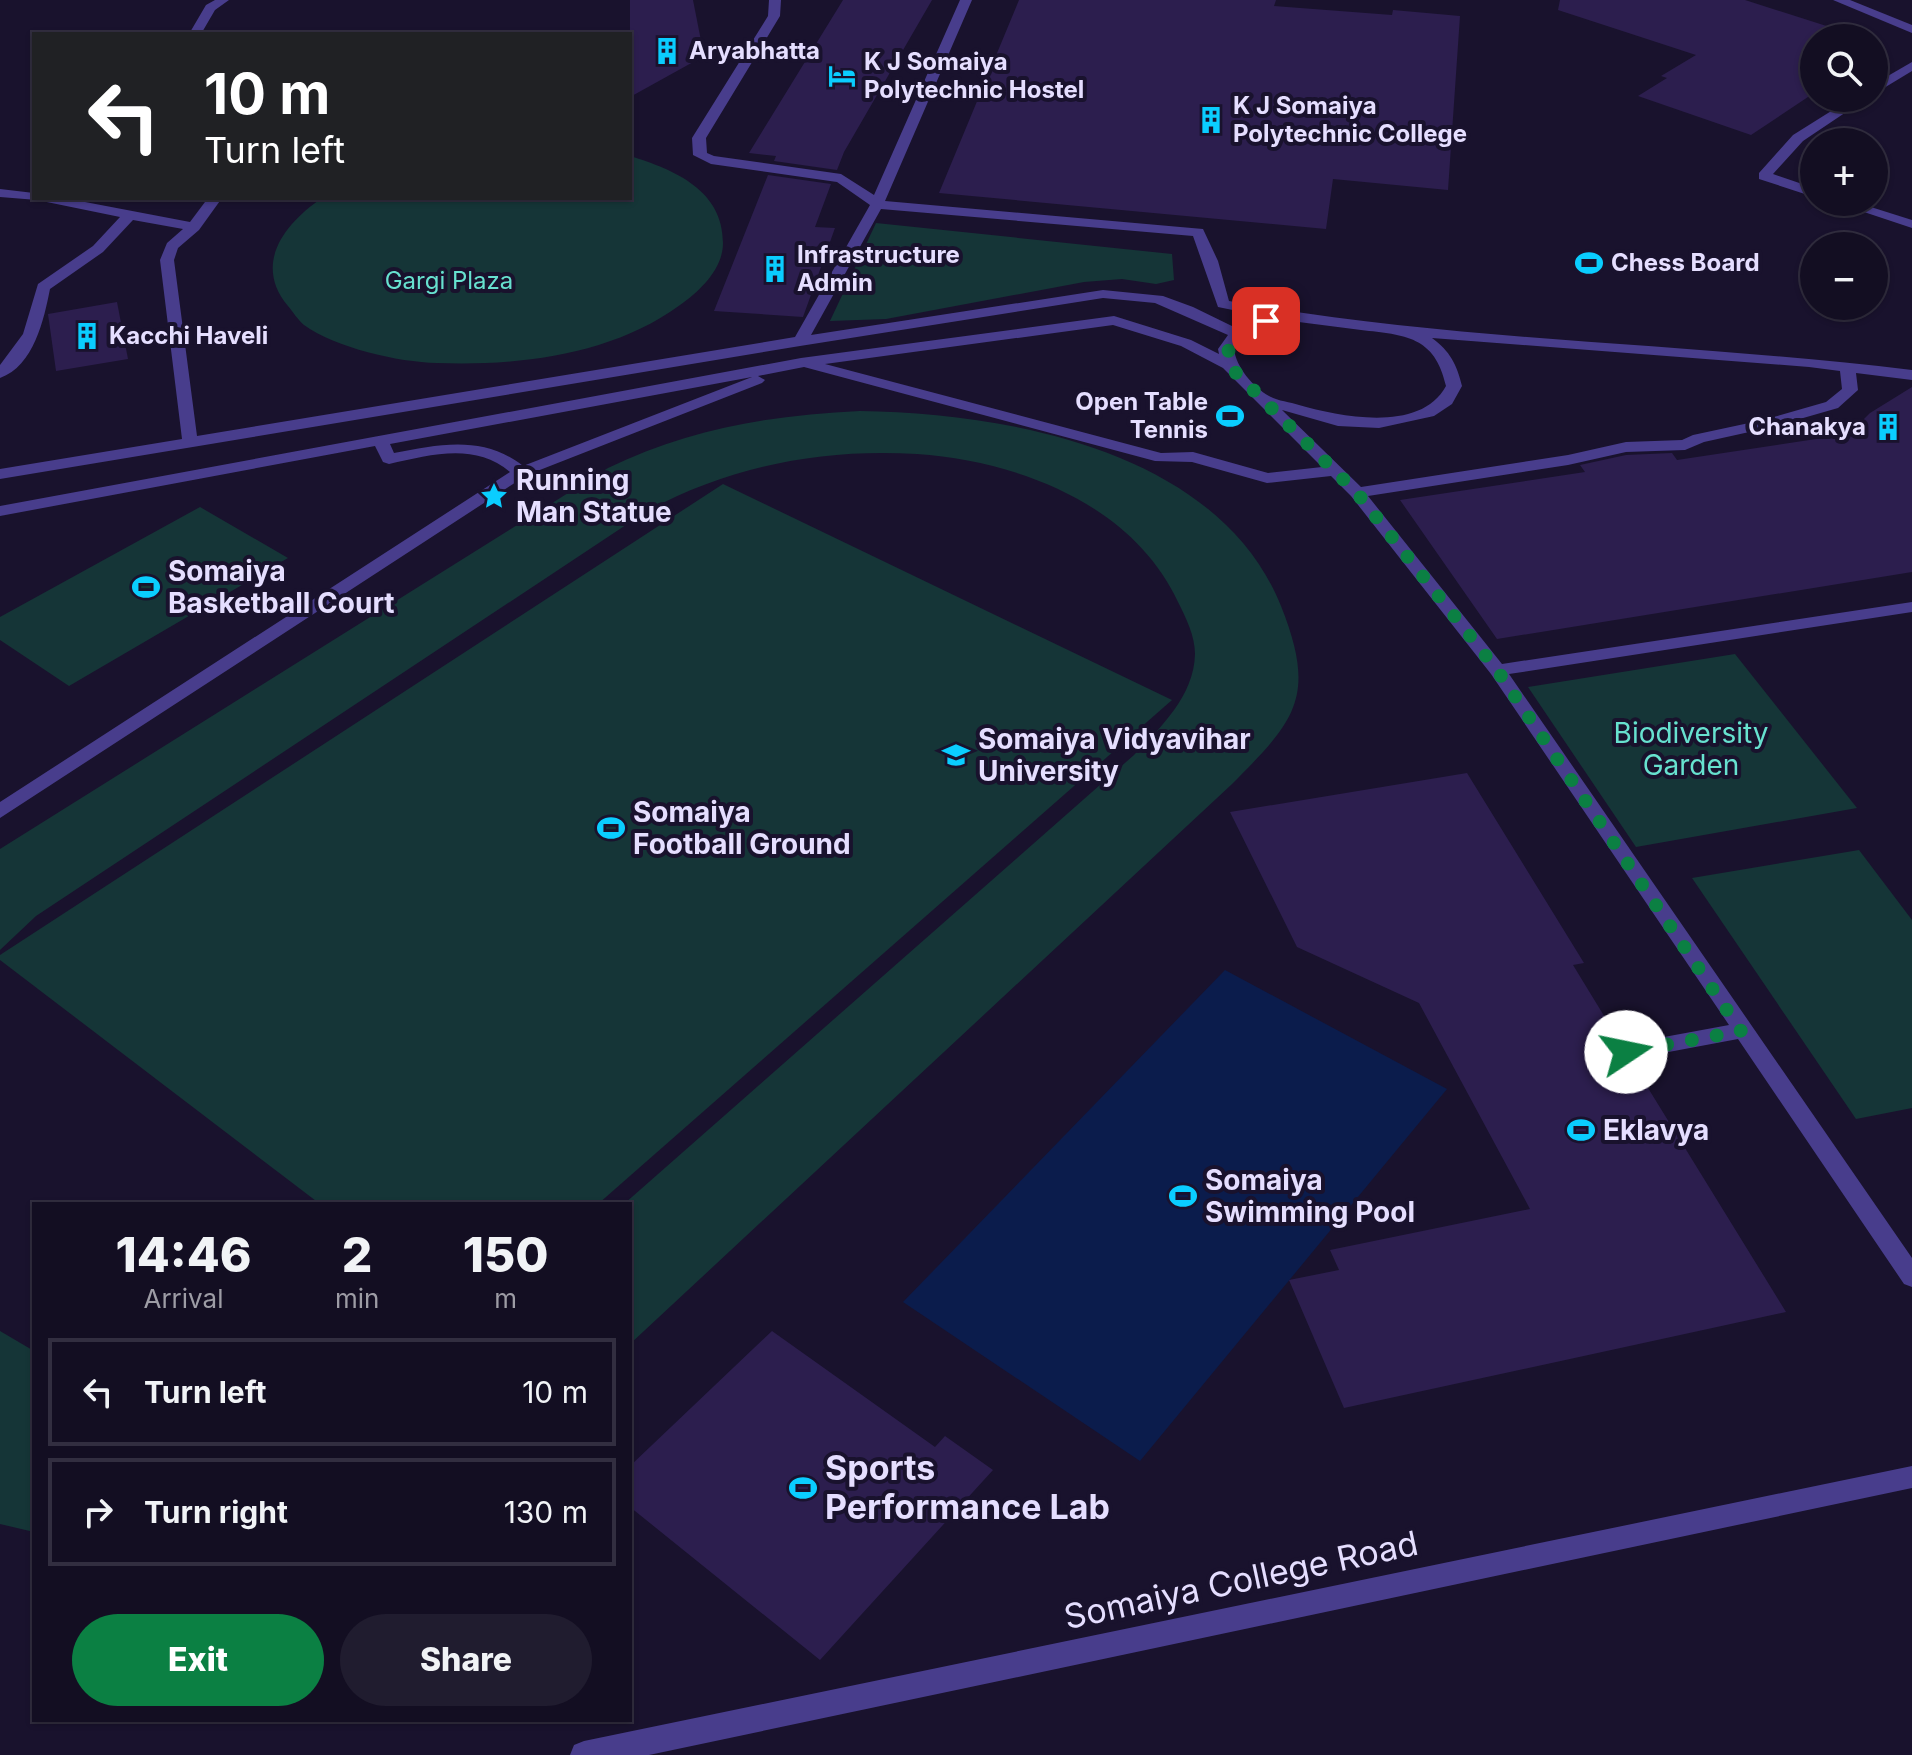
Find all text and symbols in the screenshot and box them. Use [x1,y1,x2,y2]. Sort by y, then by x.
map controls [1800,24,1888,320]
button: search [1800,24,1888,112]
building icon: Aryabhatta [652,36,682,66]
place label: Aryabhatta [689,36,820,65]
place label: K J Somaiya Polytechnic Hostel [864,47,1084,104]
text: 10 m [204,60,330,128]
hotel icon: K J Somaiya Polytechnic Hostel [827,61,857,91]
icon: left [72,64,176,168]
place label: K J Somaiya Polytechnic College [1233,91,1467,148]
building icon: K J Somaiya Polytechnic College [1196,105,1226,135]
text: Turn left [204,128,345,172]
button: + [1800,128,1888,216]
button: − [1800,232,1888,320]
place label: Infrastructure Admin [797,240,960,297]
sports icon: Chess Board [1574,248,1604,278]
place label: Chess Board [1611,248,1760,277]
building icon: Infrastructure Admin [760,254,790,284]
park label: Gargi Plaza [385,266,513,295]
pin [1232,287,1300,355]
icon: arrive [1244,299,1288,343]
building icon: Kacchi Haveli [72,321,102,351]
place label: Kacchi Haveli [109,321,268,350]
place label: Open Table Tennis [1075,387,1208,444]
sports icon: Open Table Tennis [1215,401,1245,431]
place label: Chanakya [1748,412,1866,441]
building icon: Chanakya [1873,412,1903,442]
place label: Running Man Statue [516,463,672,529]
place icon: Running Man Statue [479,481,509,511]
place label: Somaiya Basketball Court [168,554,395,620]
sports icon: Somaiya Basketball Court [131,572,161,602]
park label: Biodiversity Garden [1614,716,1768,782]
place label: Somaiya Vidyavihar University [978,722,1251,788]
school or university icon: Somaiya Vidyavihar University [941,740,971,770]
place label: Somaiya Football Ground [633,795,851,861]
sports icon: Somaiya Football Ground [596,813,626,843]
position arrow [1584,1010,1668,1094]
place label: Eklavya [1603,1113,1709,1147]
sports icon: Eklavya [1566,1115,1596,1145]
place label: Somaiya Swimming Pool [1205,1163,1415,1229]
sports icon: Somaiya Swimming Pool [1168,1181,1198,1211]
text: 14:46 [115,1225,251,1284]
text: 2 [342,1225,372,1284]
text: 150 [463,1225,549,1284]
text: Arrival [143,1283,223,1314]
text: min [335,1283,379,1314]
text: m [494,1283,517,1314]
icon: left [76,1370,120,1414]
text: Turn left [144,1374,266,1410]
text: 10 m [522,1374,588,1410]
place label: Sports Performance Lab [825,1447,1110,1527]
sports icon: Sports Performance Lab [788,1473,818,1503]
icon: right [76,1490,120,1534]
text: Turn right [144,1494,288,1530]
text: 130 m [504,1494,588,1530]
street label: Somaiya College Road [1060,1522,1422,1637]
button: Exit [72,1614,324,1706]
button: Share [340,1614,592,1706]

